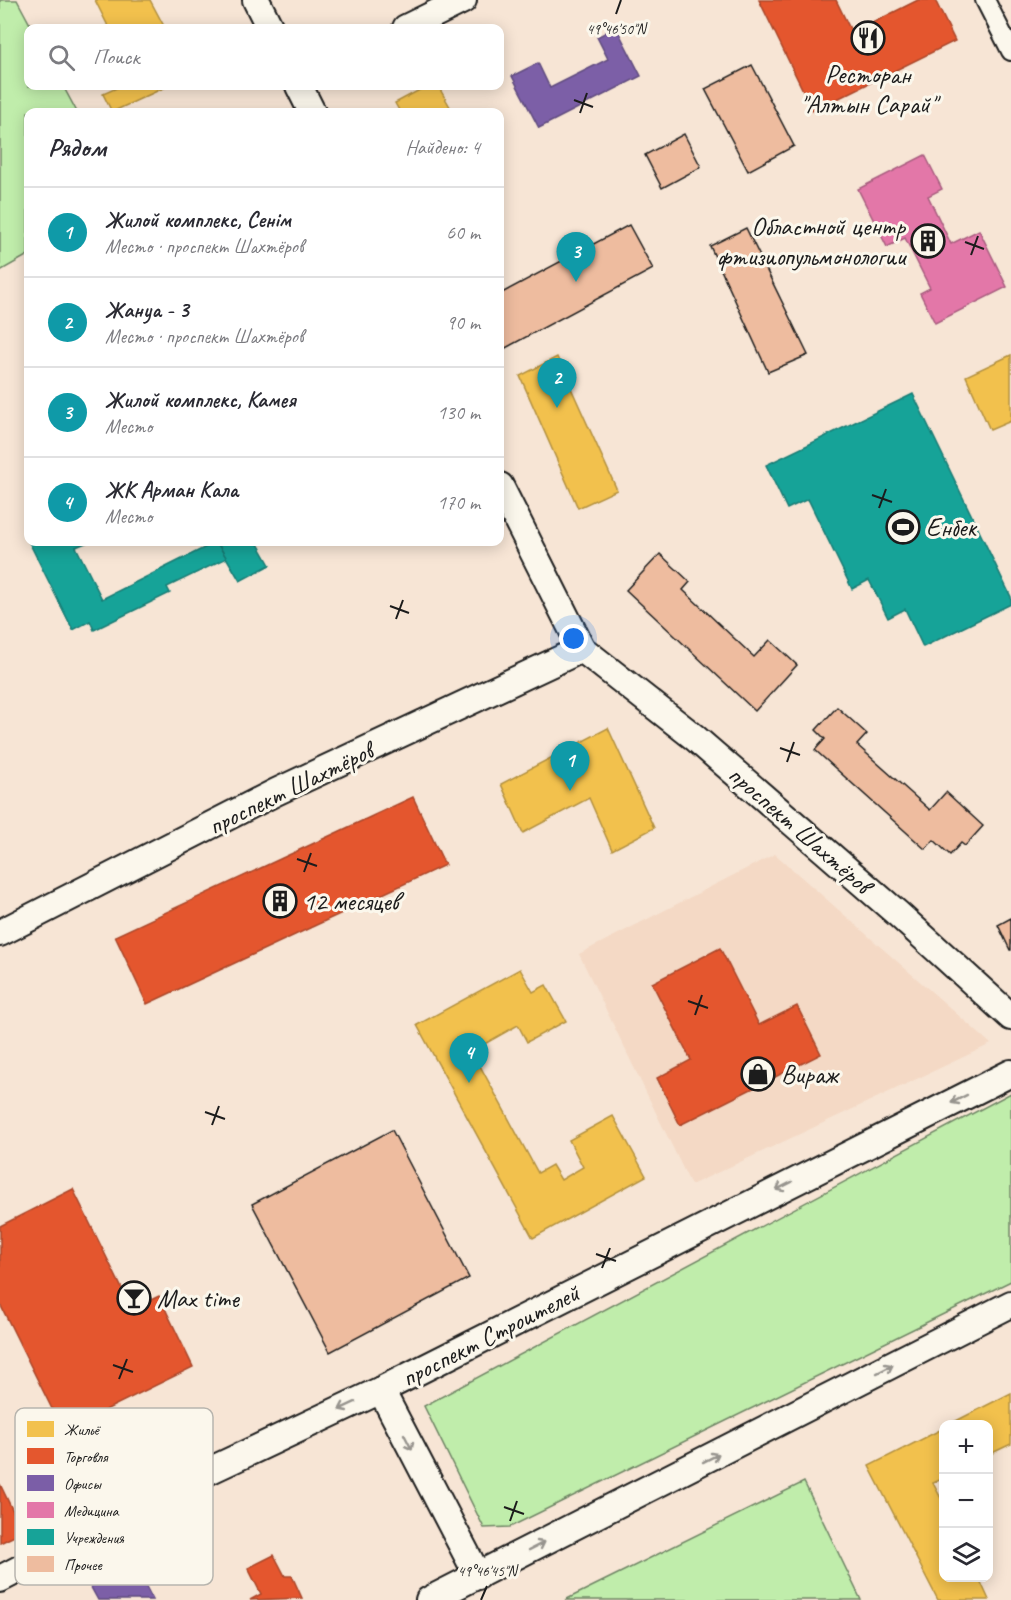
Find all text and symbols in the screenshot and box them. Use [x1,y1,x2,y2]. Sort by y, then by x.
text: 49°46'50"N [586,20,649,39]
restaurant icon: Ресторан "Алтын Сарай" [850,20,886,56]
search box [24,24,504,90]
icon: search [45,41,78,74]
text: Поиск [93,43,139,71]
place label: Ресторан "Алтын Сарай" [800,58,941,121]
text: Рядом [48,131,106,164]
text: Найдено: 4 [405,135,480,160]
text: Жилой комплекс, Сенiм [105,206,291,234]
place label: Областной центр фтизиопульмонологии [717,210,908,273]
text: 1 [63,220,72,245]
text: 60 m [446,220,480,245]
building icon: Областной центр фтизиопульмонологии [910,223,946,259]
pin: 3 [556,232,596,282]
text: Место · проспект Шахтёров [105,234,304,259]
text: Жануа - 3 [105,296,189,324]
text: 2 [63,310,72,335]
text: 90 m [446,310,480,335]
text: Место · проспект Шахтёров [105,324,304,349]
pin: 2 [538,358,576,408]
text: Жилой комплекс, Камея [105,386,296,414]
text: 3 [63,400,72,425]
text: 130 m [437,400,480,425]
text: Место [105,414,152,439]
text: ЖК Арман Кала [105,476,238,504]
text: 4 [63,490,72,515]
text: 170 m [437,490,480,515]
text: Место [105,504,152,529]
sports icon: Енбек [885,509,921,545]
place label: Енбек [926,511,977,544]
your location [559,624,588,653]
street label: проспект Шахтёров [202,732,382,843]
pin: 1 [550,742,590,791]
street label: проспект Шахтёров [721,758,882,904]
building icon: 12 месяцев [262,883,298,919]
place label: 12 месяцев [303,885,405,918]
pin: 4 [450,1034,488,1083]
shop icon: Вираж [740,1056,776,1092]
place label: Вираж [781,1058,840,1091]
one-way arrow [950,1094,968,1105]
one-way arrow [776,1181,794,1193]
street label: проспект Строителей [396,1275,587,1394]
bar icon: Max time [116,1280,152,1316]
place label: Max time [157,1282,240,1315]
one-way arrow [875,1363,893,1374]
one-way arrow [339,1400,357,1412]
legend [15,1408,213,1585]
text: Жильё [64,1420,102,1440]
map controls [939,1420,993,1582]
button: + [939,1420,993,1474]
one-way arrow [402,1433,414,1450]
text: Торговля [64,1447,109,1467]
one-way arrow [702,1452,720,1463]
text: Офисы [64,1474,102,1494]
button: − [939,1474,993,1528]
text: Медицина [64,1501,120,1521]
text: Учреждения [64,1528,125,1548]
button: layers [939,1528,993,1582]
one-way arrow [528,1540,546,1551]
text: Прочее [64,1555,103,1575]
text: 49°46'45"N [457,1562,520,1581]

